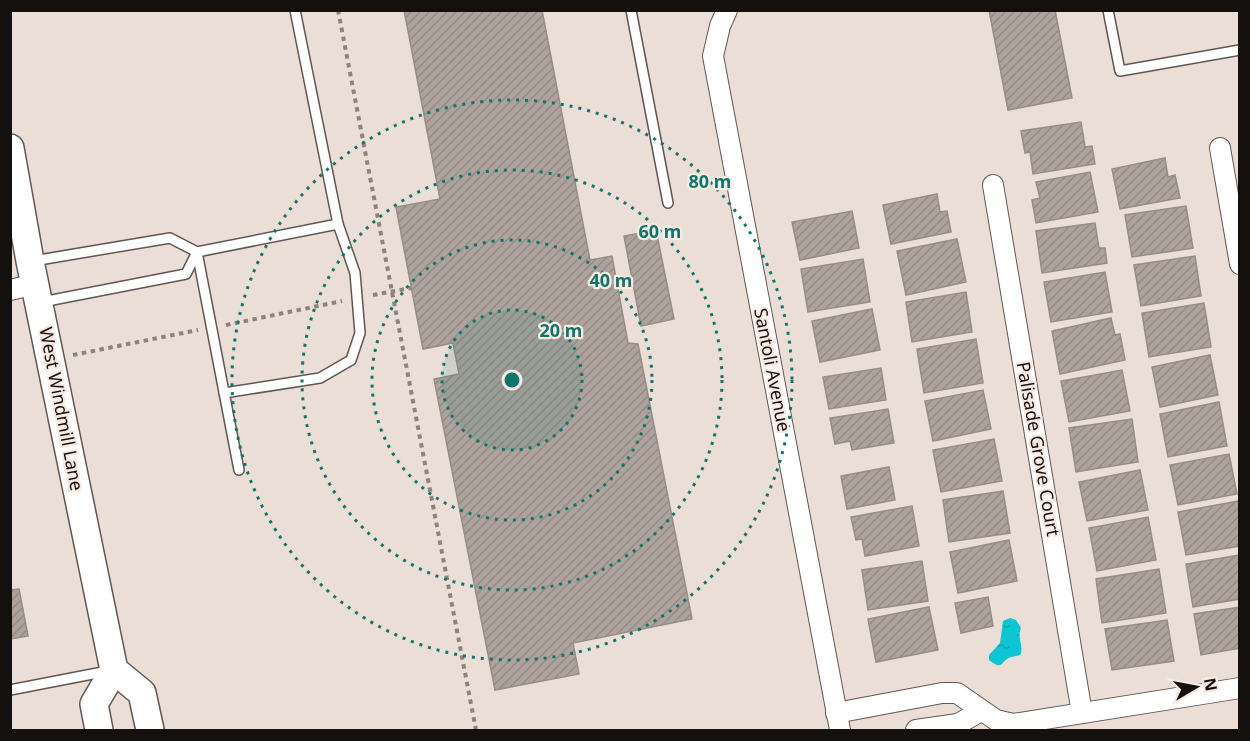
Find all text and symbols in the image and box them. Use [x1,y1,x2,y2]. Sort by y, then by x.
text: 80 m [689,169,731,193]
text: 60 m [639,219,681,243]
text: 40 m [590,268,632,292]
street label: Santoli Avenue [749,306,797,434]
text: 20 m [540,318,582,342]
street label: West Windmill Lane [34,325,90,493]
street label: Palisade Grove Court [1012,360,1066,539]
centre of rings [502,370,522,390]
north arrow [1166,657,1226,717]
text: N [1199,676,1223,693]

